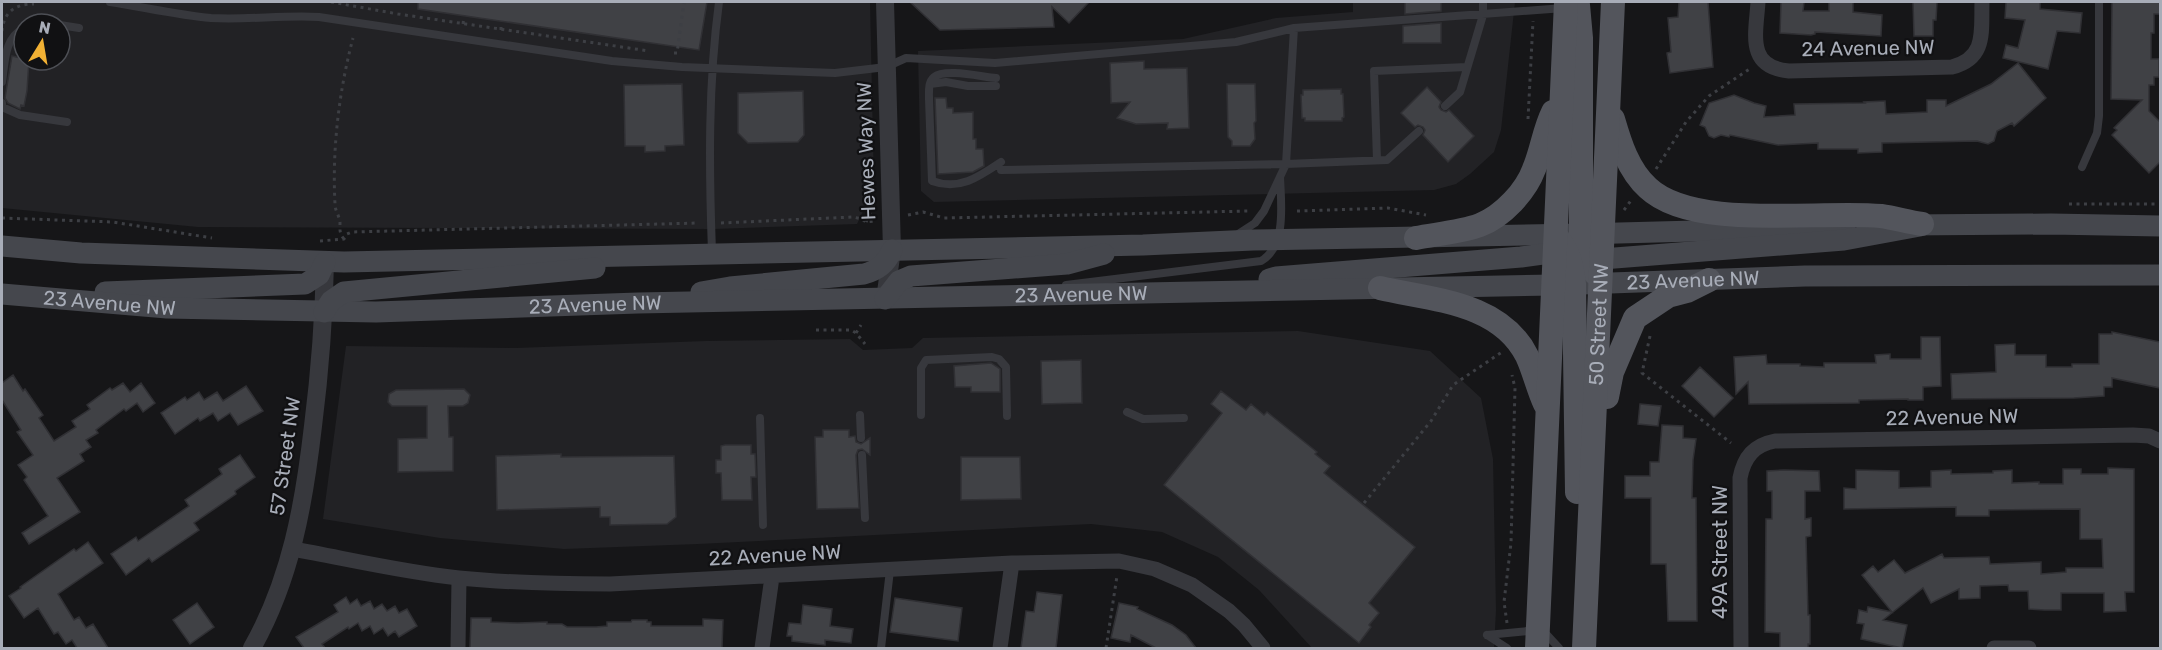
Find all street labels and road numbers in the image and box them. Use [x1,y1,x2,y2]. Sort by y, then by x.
street label: 24 Avenue NW [1801,35,1935,61]
street label: Hewes Way NW [852,81,880,221]
street label: 50 Street NW [1584,263,1613,386]
street label: 23 Avenue NW [1626,266,1760,294]
street label: 23 Avenue NW [1014,281,1148,308]
street label: 23 Avenue NW [42,286,176,320]
street label: 23 Avenue NW [528,291,662,319]
street label: 57 Street NW [265,395,305,517]
street label: 22 Avenue NW [1885,404,2019,430]
street label: 49A Street NW [1708,485,1732,619]
street label: 22 Avenue NW [708,540,842,570]

